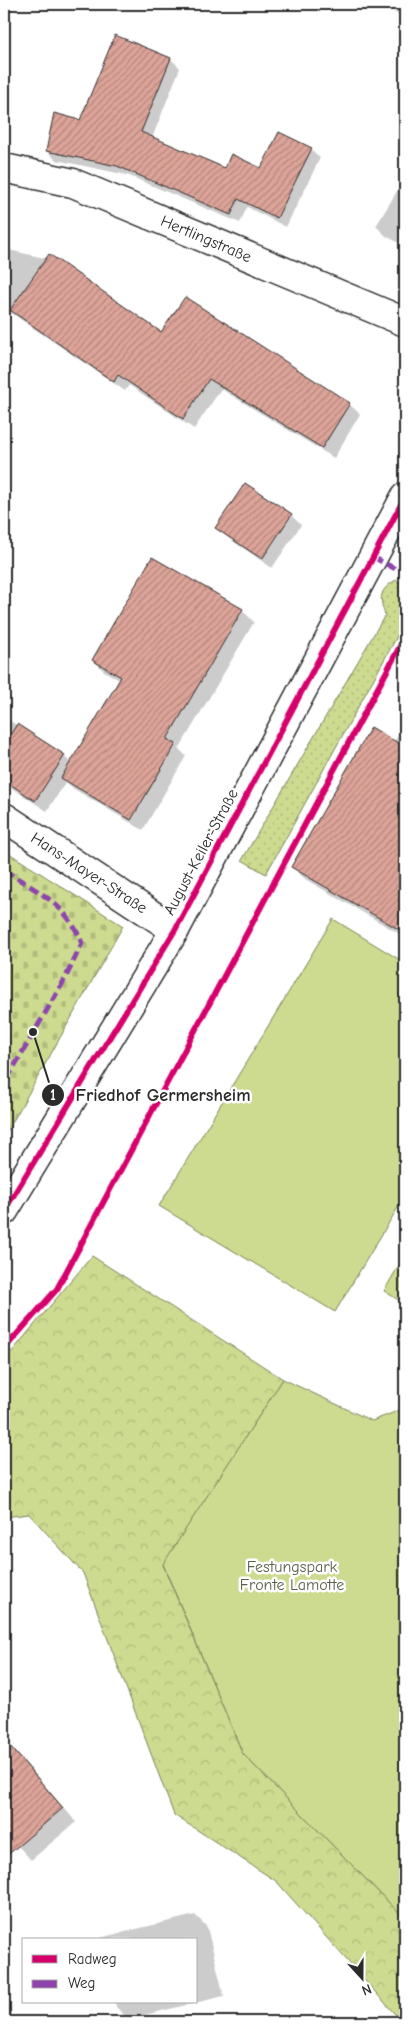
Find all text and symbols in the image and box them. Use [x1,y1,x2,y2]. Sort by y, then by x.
street label: Hertlingstraße [158,212,254,266]
street label: August-Keiler-Straße [160,786,242,918]
street label: Hans-Mayer-Straße [28,829,150,917]
callout: Friedhof Germersheim [40,1078,260,1111]
text: Friedhof Germersheim [75,1085,251,1106]
text: 1 [50,1086,56,1104]
park label: Festungspark Fronte Lamotte [240,1558,344,1594]
legend [22,1938,198,2004]
text: Radweg [68,1950,117,1968]
north arrow [336,1954,386,2004]
text: Weg [68,1974,95,1992]
text: N [359,1980,374,1999]

